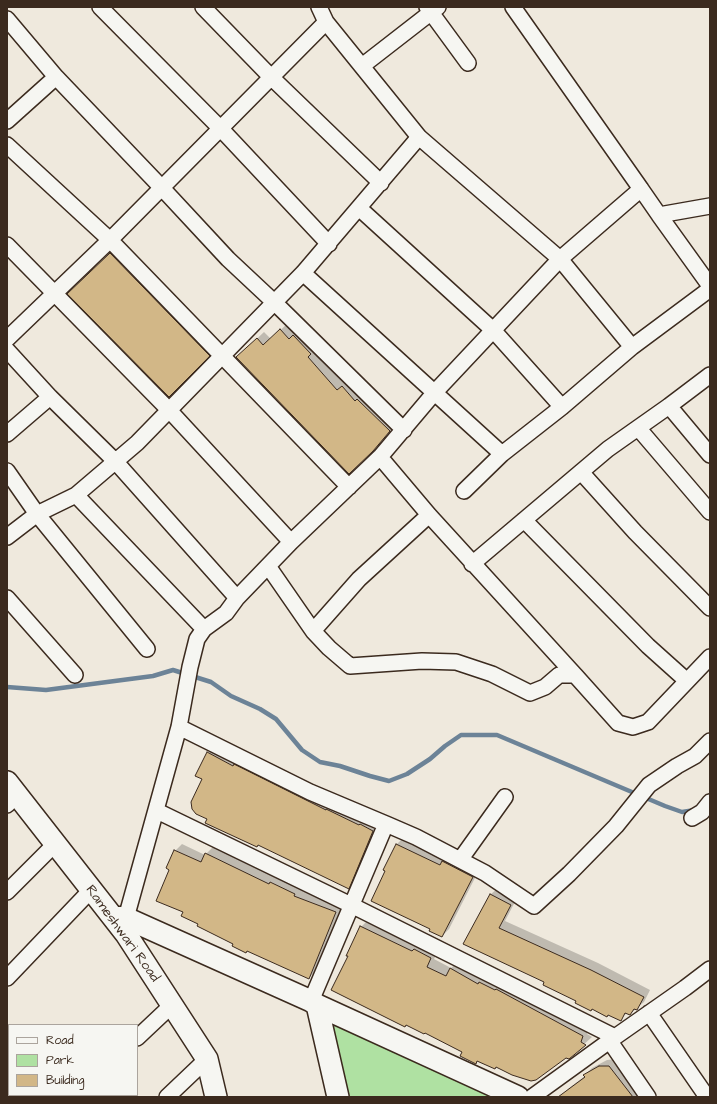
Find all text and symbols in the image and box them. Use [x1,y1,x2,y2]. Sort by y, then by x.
street label: Rameshwari Road [81,882,163,986]
legend [8,1024,138,1096]
text: Road [46,1032,74,1049]
text: Park [46,1052,74,1069]
text: Building [46,1072,84,1089]

